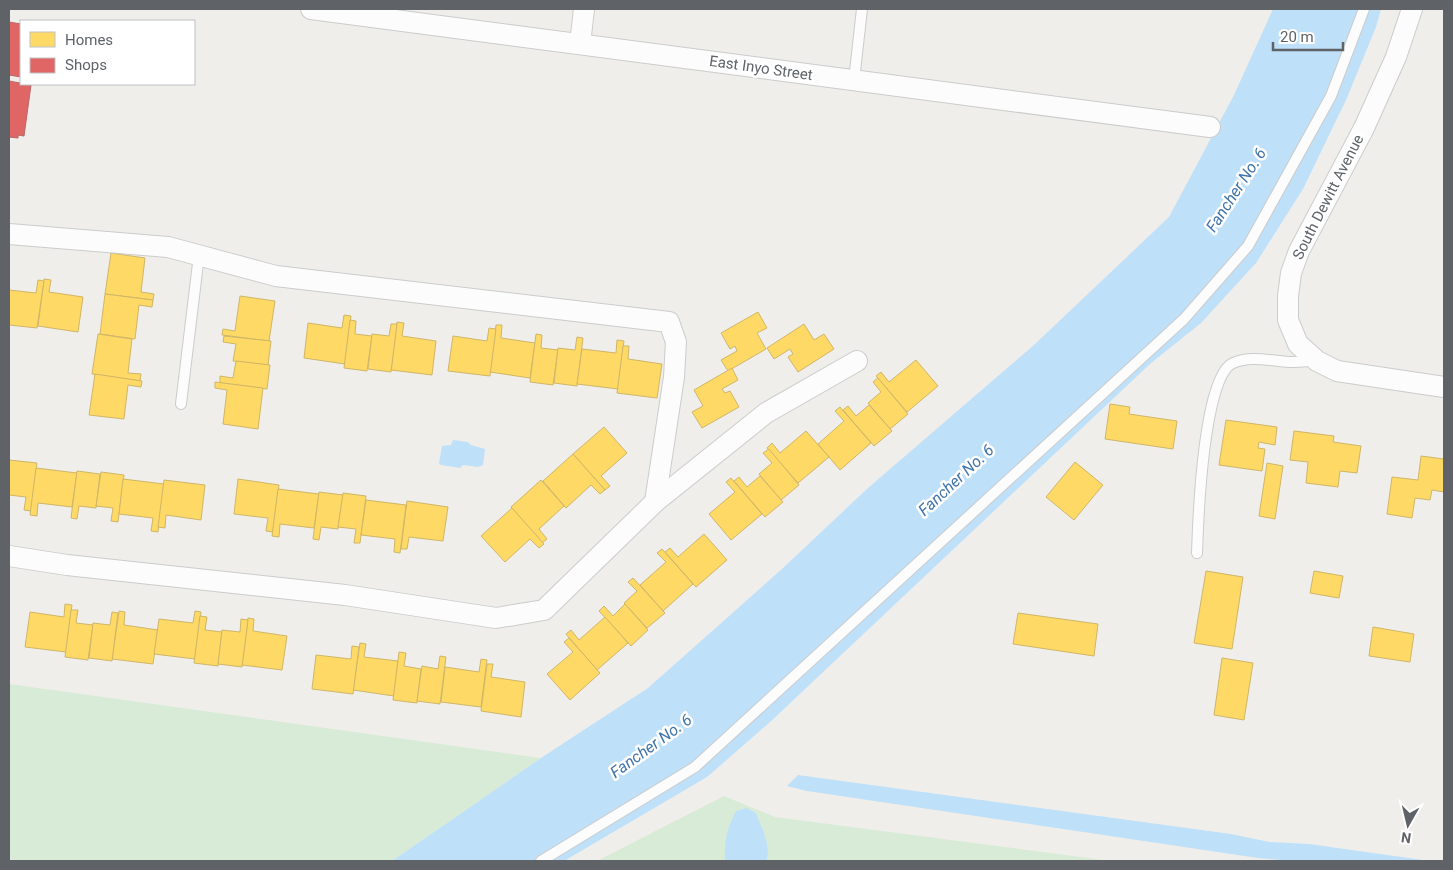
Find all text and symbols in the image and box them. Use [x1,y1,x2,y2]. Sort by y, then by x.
legend [20,20,195,85]
scale bar [1273,20,1343,52]
text: 20 m [1280,28,1314,46]
text: Homes [65,31,113,49]
street label: East Inyo Street [708,52,814,84]
text: Shops [65,56,107,74]
street label: South Dewitt Avenue [1289,131,1367,263]
water label: Fancher No. 6 [1202,145,1270,235]
water label: Fancher No. 6 [914,440,998,520]
water label: Fancher No. 6 [607,710,695,782]
north arrow [1383,800,1433,850]
text: N [1400,829,1412,846]

